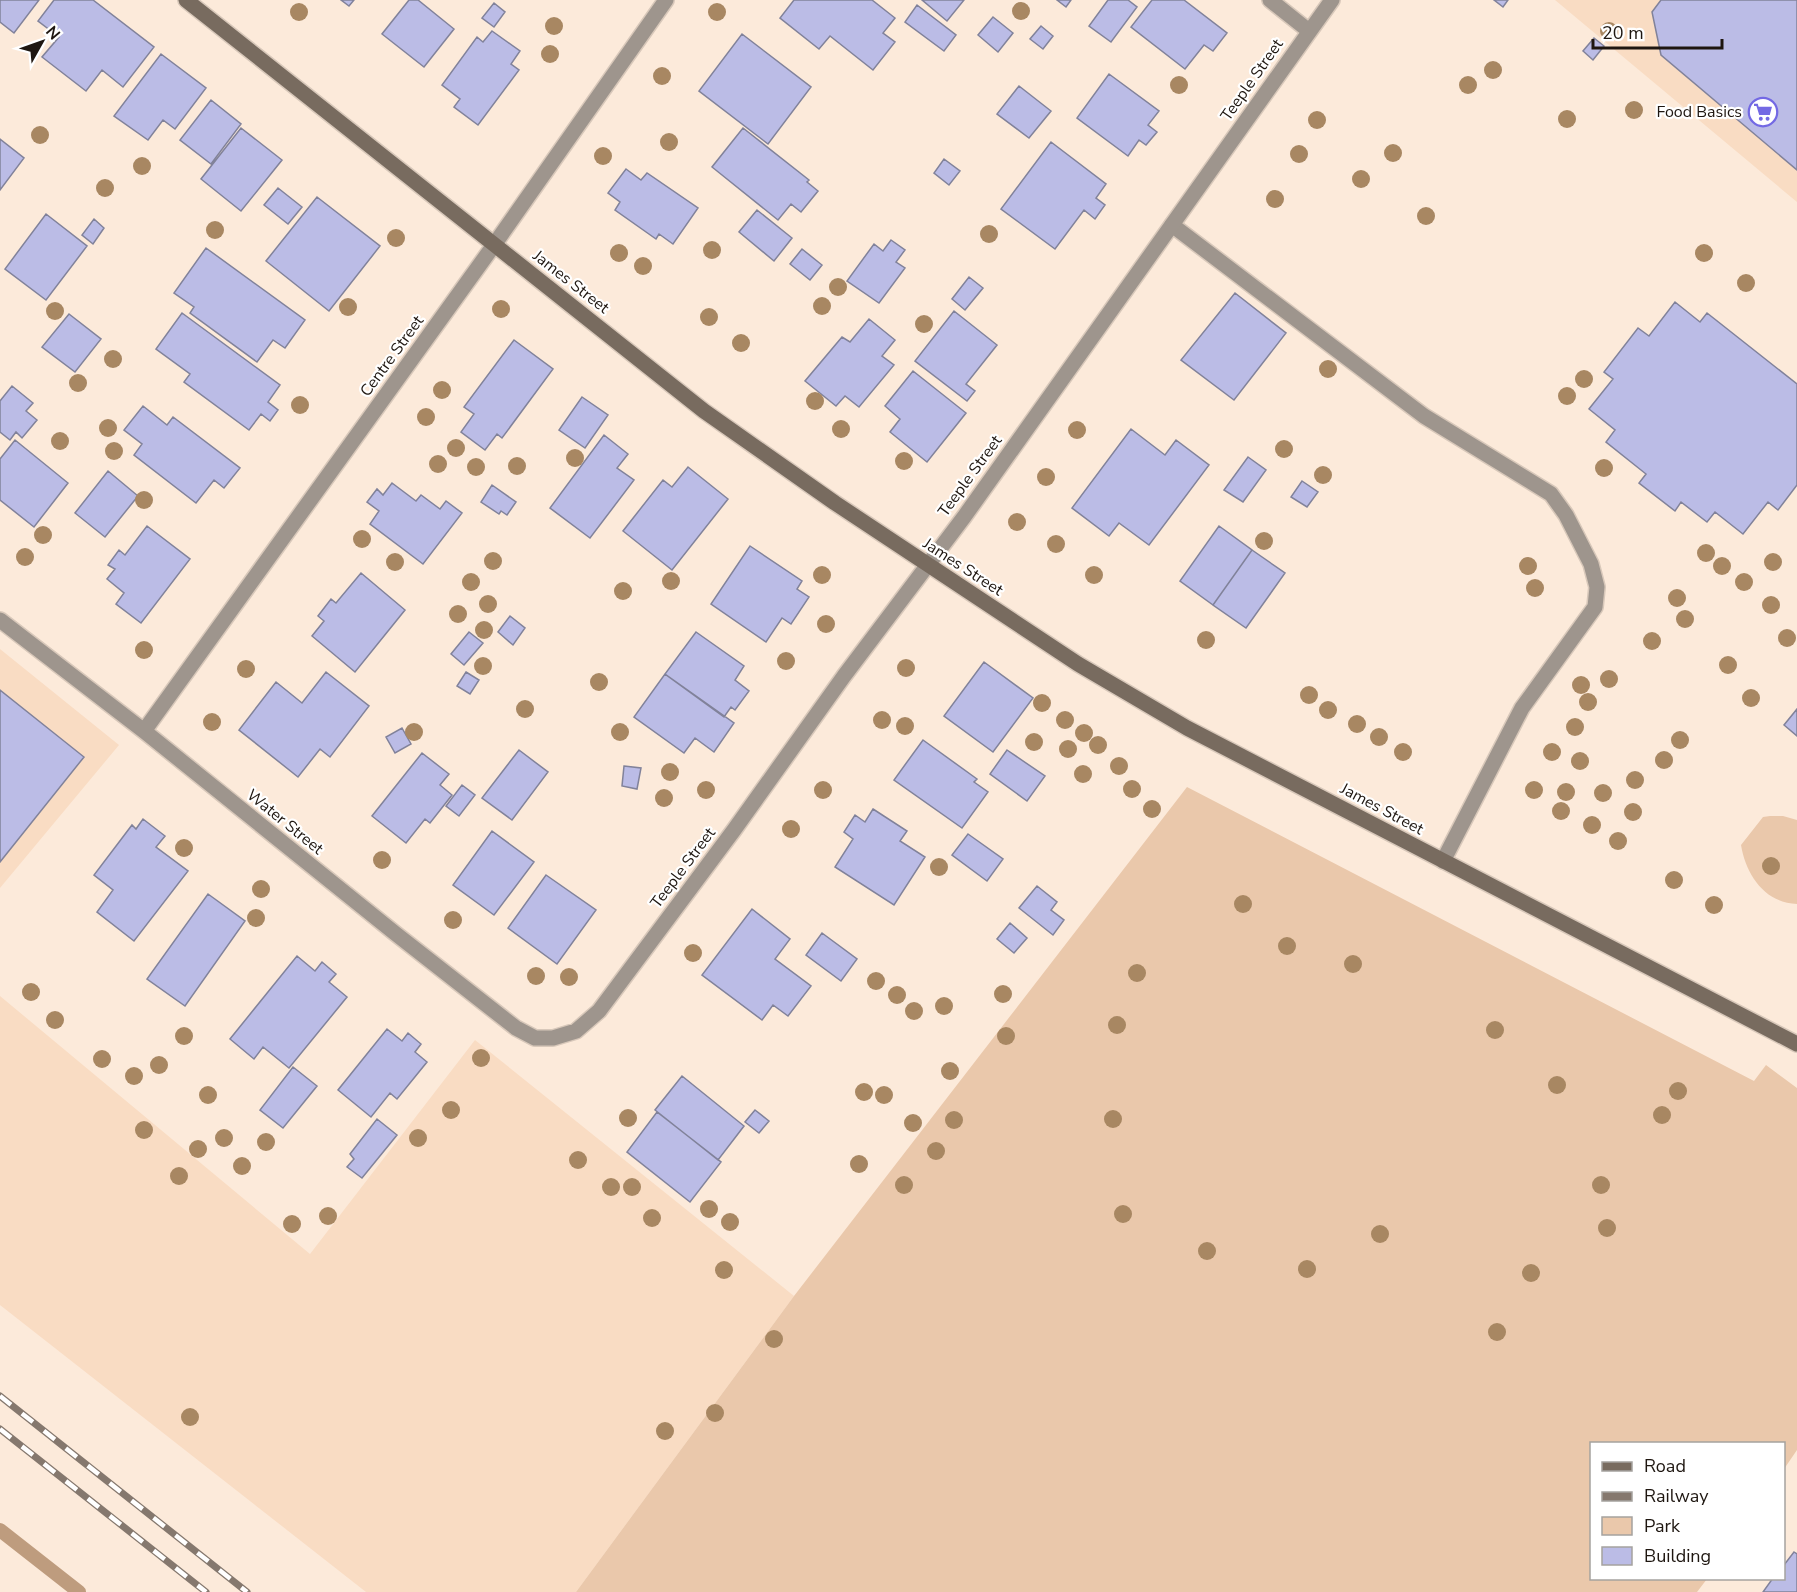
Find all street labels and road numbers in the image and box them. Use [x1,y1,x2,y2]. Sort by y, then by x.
street label: Teeple Street [1216,34,1289,126]
street label: James Street [527,245,614,319]
street label: Centre Street [355,311,429,401]
street label: Teeple Street [933,431,1007,521]
street label: James Street [918,532,1008,601]
street label: James Street [1336,777,1428,840]
street label: Water Street [242,784,328,860]
street label: Teeple Street [645,823,721,913]

